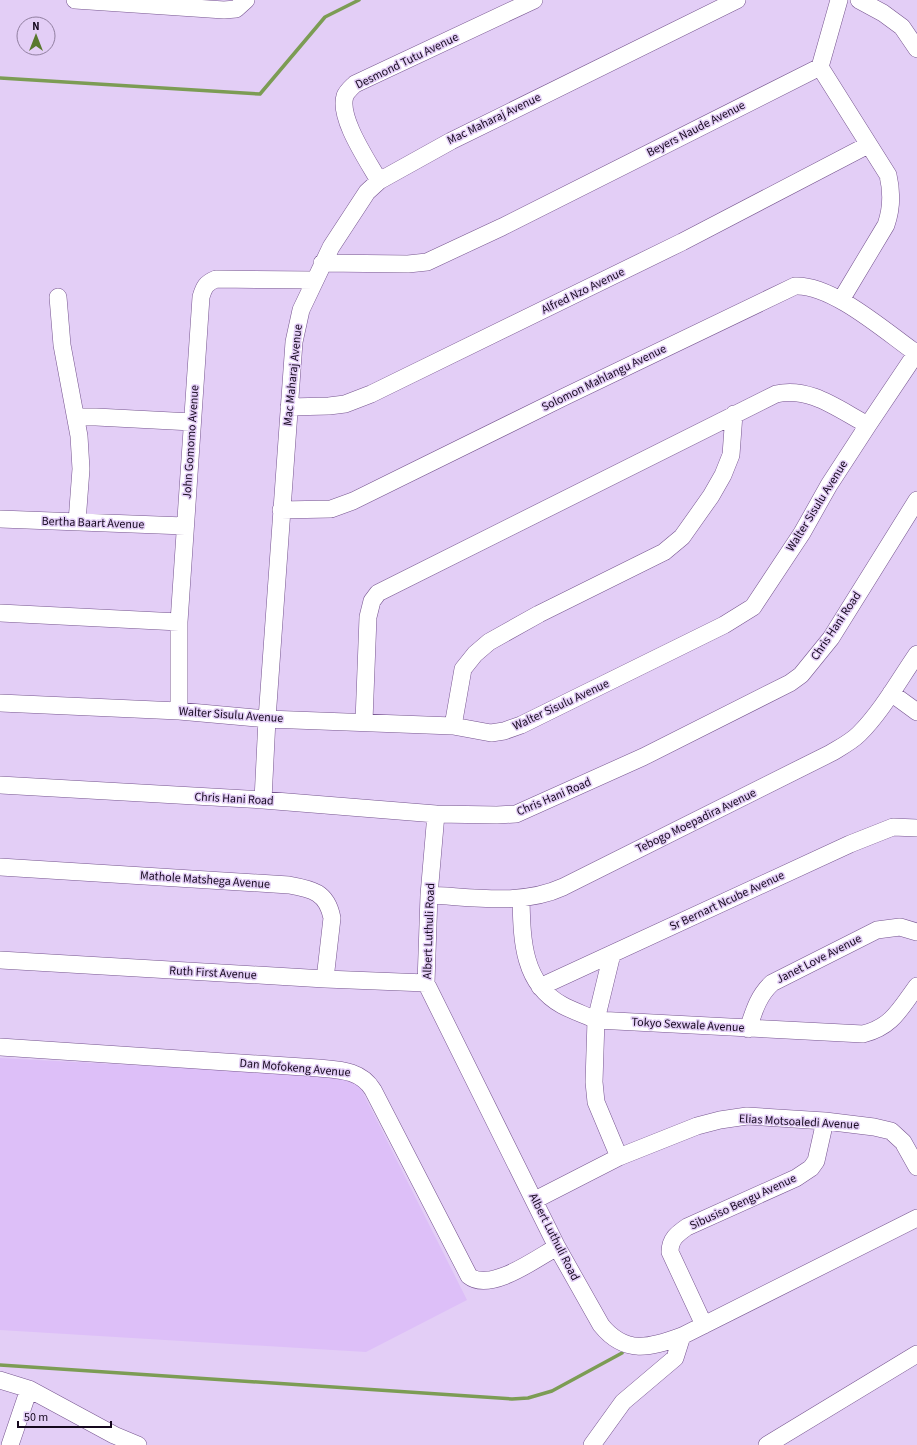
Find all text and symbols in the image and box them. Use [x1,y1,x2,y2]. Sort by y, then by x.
north arrow [16,16,56,56]
text: N [32,19,40,34]
street label: Desmond Tutu Avenue [353,29,461,93]
street label: Mac Maharaj Avenue [444,89,544,149]
street label: Beyers Naude Avenue [644,97,748,161]
street label: Alfred Nzo Avenue [538,263,628,319]
street label: Mac Maharaj Avenue [279,323,307,427]
street label: Solomon Mahlangu Avenue [539,340,669,416]
street label: John Gomomo Avenue [179,385,203,499]
street label: Walter Sisulu Avenue [782,457,852,555]
street label: Bertha Baart Avenue [41,513,145,533]
street label: Chris Hani Road [807,588,865,664]
street label: Walter Sisulu Avenue [510,675,612,735]
street label: Walter Sisulu Avenue [178,703,284,727]
street label: Chris Hani Road [514,774,594,820]
street label: Tebogo Moepadira Avenue [633,784,759,858]
street label: Chris Hani Road [194,788,274,810]
street label: Mathole Matshega Avenue [139,867,271,893]
street label: Sr Bernart Ncube Avenue [667,867,787,935]
street label: Albert Luthuli Road [419,883,439,979]
street label: Janet Love Avenue [773,930,865,988]
street label: Ruth First Avenue [169,962,257,984]
street label: Tokyo Sexwale Avenue [631,1014,745,1036]
street label: Dan Mofokeng Avenue [239,1055,351,1081]
street label: Elias Motsoaledi Avenue [739,1110,859,1134]
street label: Sibusiso Bengu Avenue [687,1170,799,1234]
street label: Albert Luthuli Road [525,1190,583,1284]
scale bar [18,1403,111,1429]
text: 50 m [24,1409,48,1426]

